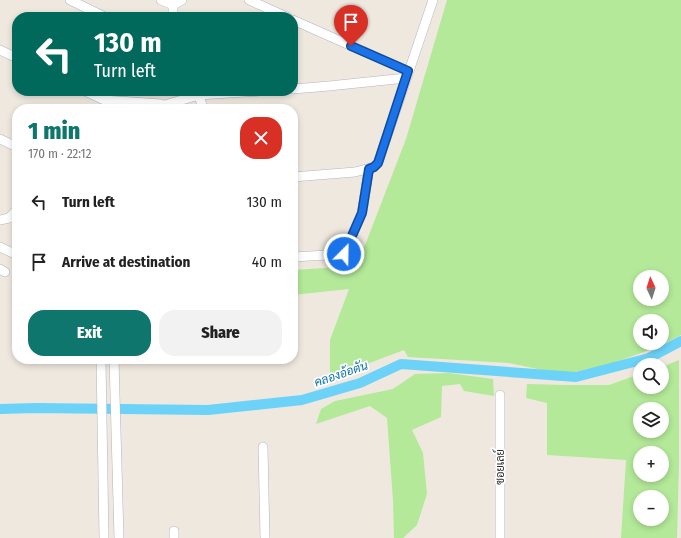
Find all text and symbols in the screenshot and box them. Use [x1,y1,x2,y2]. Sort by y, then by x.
pin [334,5,368,46]
icon: arrive [340,11,362,33]
text: 130 m [94,26,162,59]
icon: left [28,28,80,80]
text: Turn left [94,60,156,82]
text: 1 min [28,117,80,145]
button: close [240,117,282,159]
text: 170 m · 22:12 [28,146,91,161]
icon: left [28,191,50,213]
text: Turn left [62,193,115,211]
text: 130 m [247,193,282,211]
position arrow [323,233,365,275]
icon: arrive [28,251,50,273]
text: Arrive at destination [62,253,190,271]
text: 40 m [252,253,282,271]
north arrow [633,270,669,306]
map controls [633,270,669,526]
button: Exit [28,310,151,356]
button: Share [159,310,282,356]
button: sound [633,314,669,350]
water label: คลองอ้อตัน [312,358,370,390]
button: search [633,358,669,394]
button: layers [633,402,669,438]
button: + [633,446,669,482]
street label: ซอยเลย์ [492,449,507,485]
button: − [633,490,669,526]

